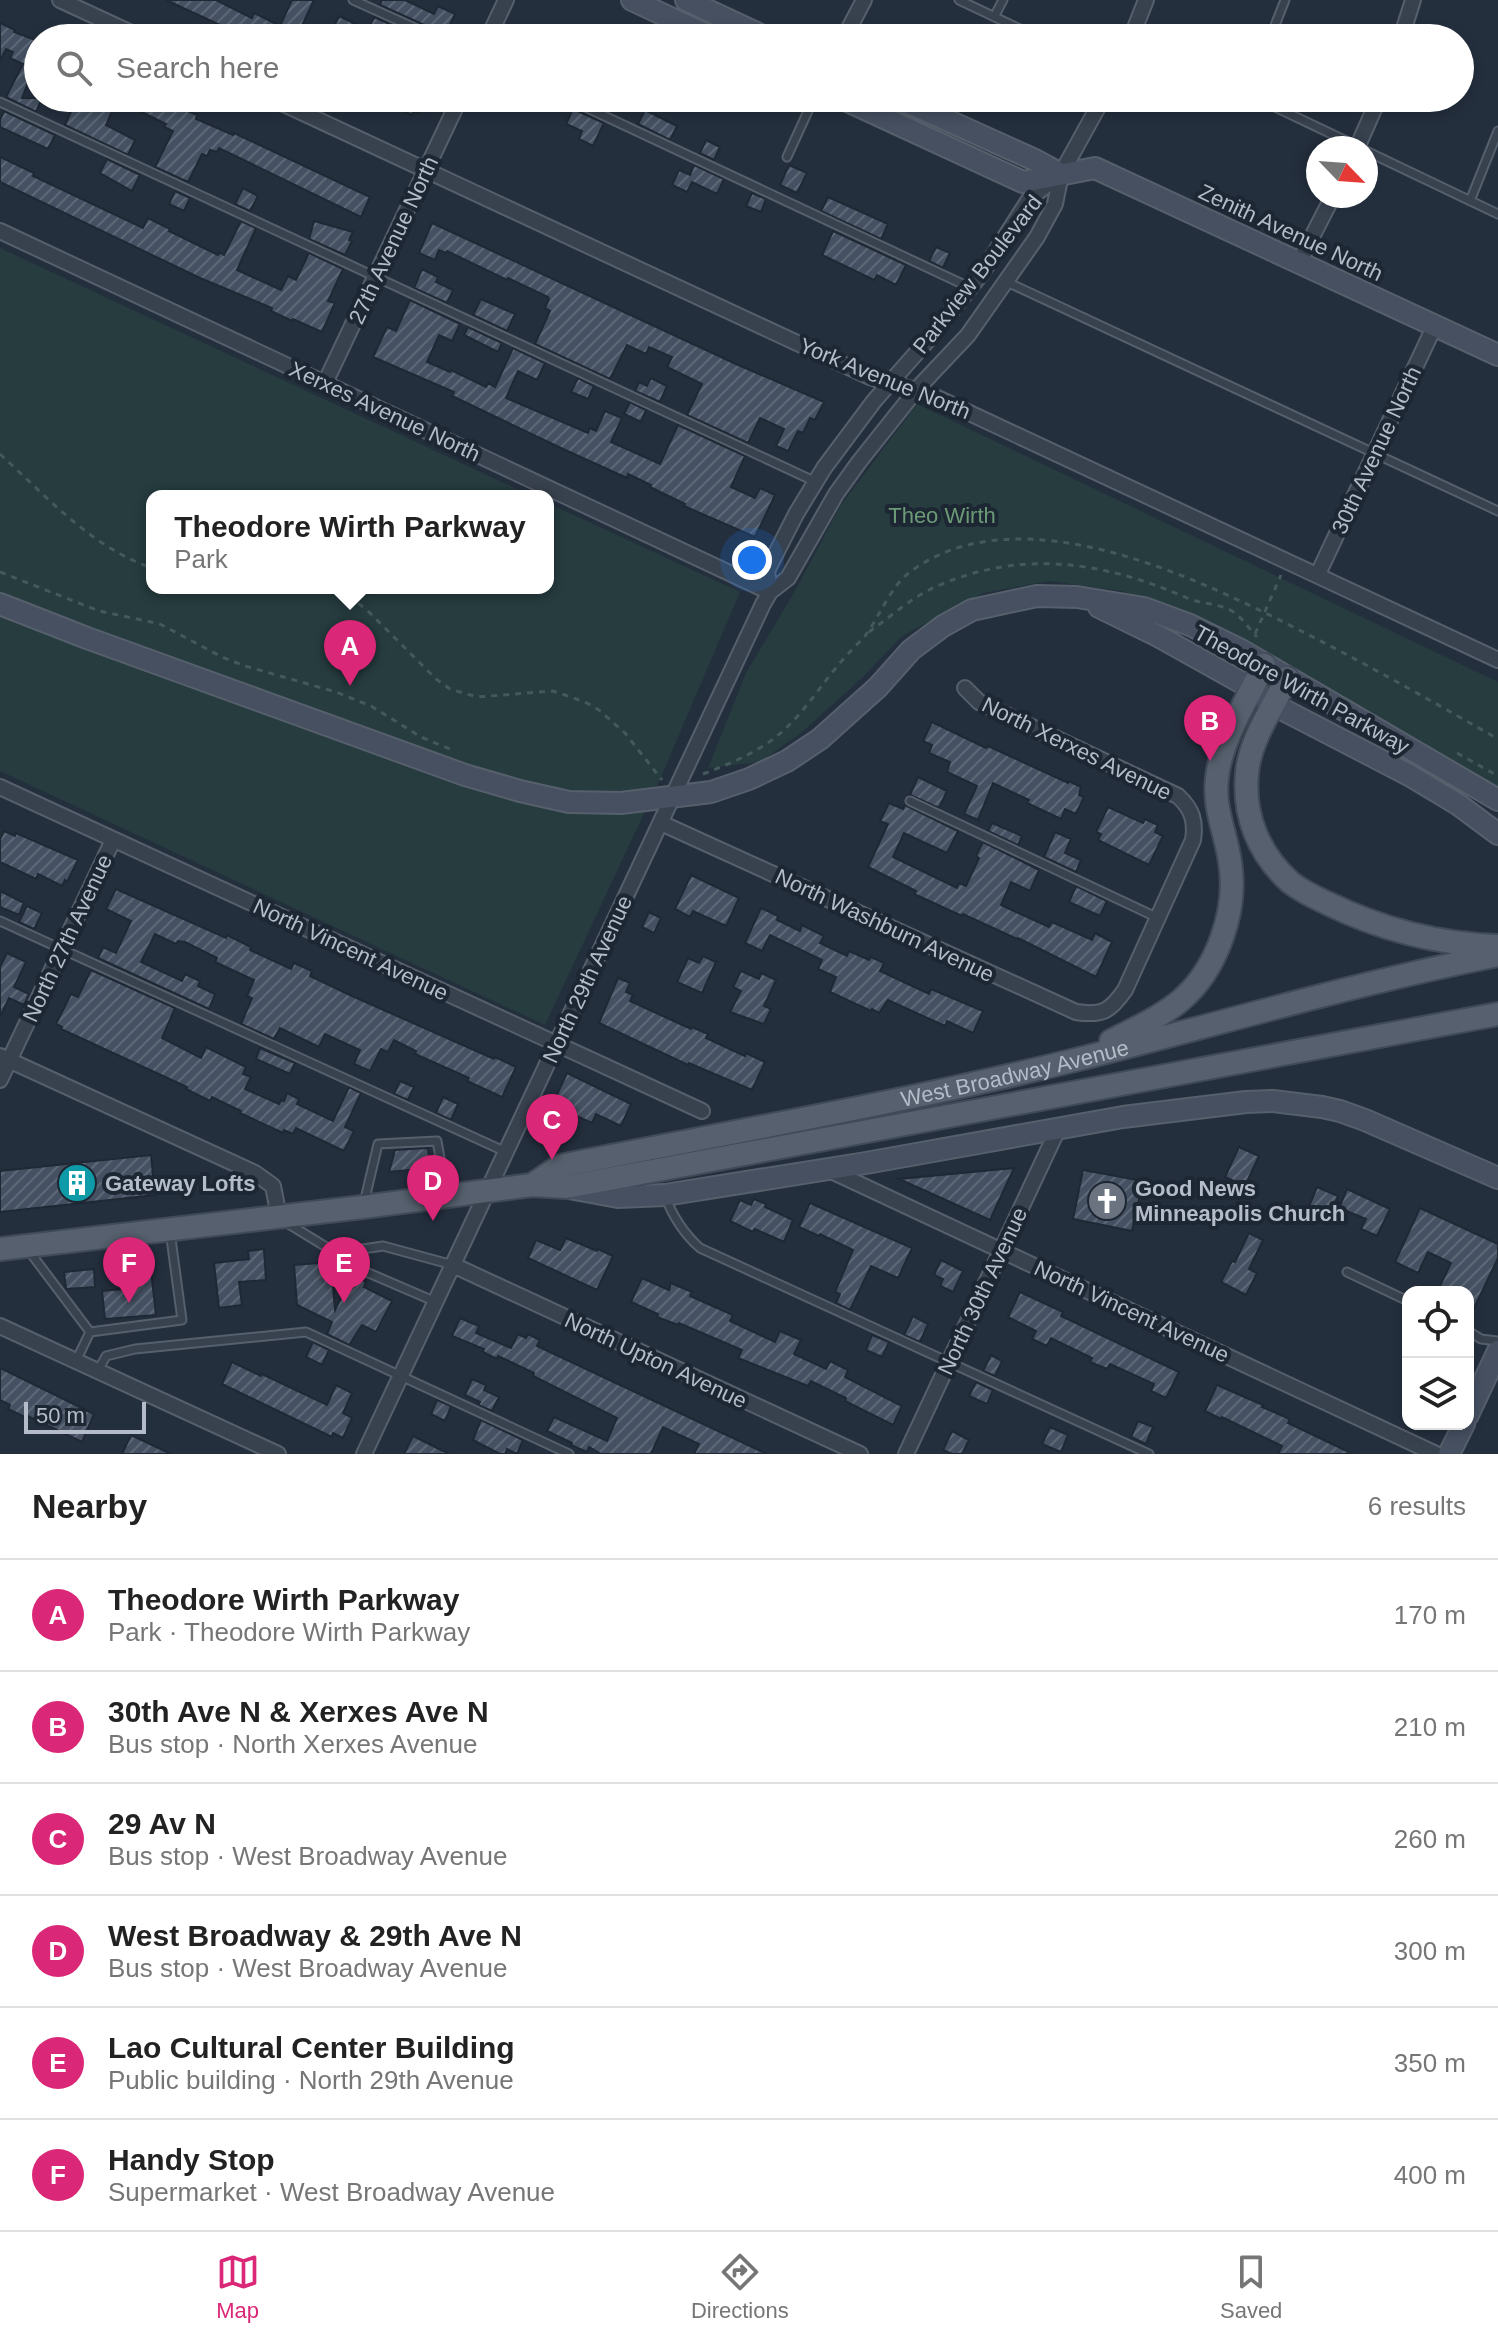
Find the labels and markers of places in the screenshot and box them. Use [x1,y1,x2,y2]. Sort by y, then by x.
pin: A [324,620,376,686]
pin: B [1184,695,1236,761]
pin: C [526,1094,578,1160]
pin: D [407,1155,459,1221]
building icon: Gateway Lofts [56,1162,98,1204]
place label: Gateway Lofts [105,1171,255,1196]
place label: Good News Minneapolis Church [1135,1176,1345,1226]
church icon: Good News Minneapolis Church [1086,1180,1128,1222]
pin: F [103,1237,155,1303]
pin: E [318,1237,370,1303]

